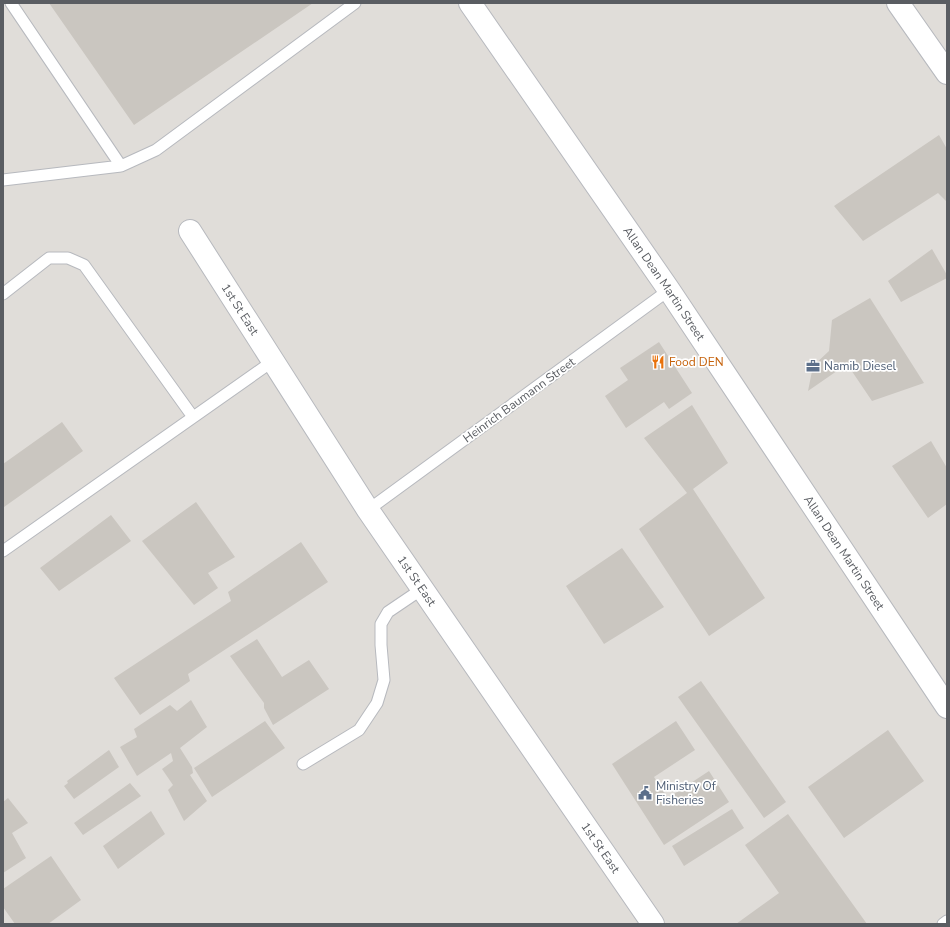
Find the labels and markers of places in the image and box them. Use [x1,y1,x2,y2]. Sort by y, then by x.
restaurant icon: Food DEN [650,354,666,370]
place label: Food DEN [669,354,724,370]
office icon: Namib Diesel [805,358,821,374]
place label: Namib Diesel [824,358,897,374]
place label: Ministry Of Fisheries [656,778,717,808]
public building icon: Ministry Of Fisheries [637,785,653,801]

